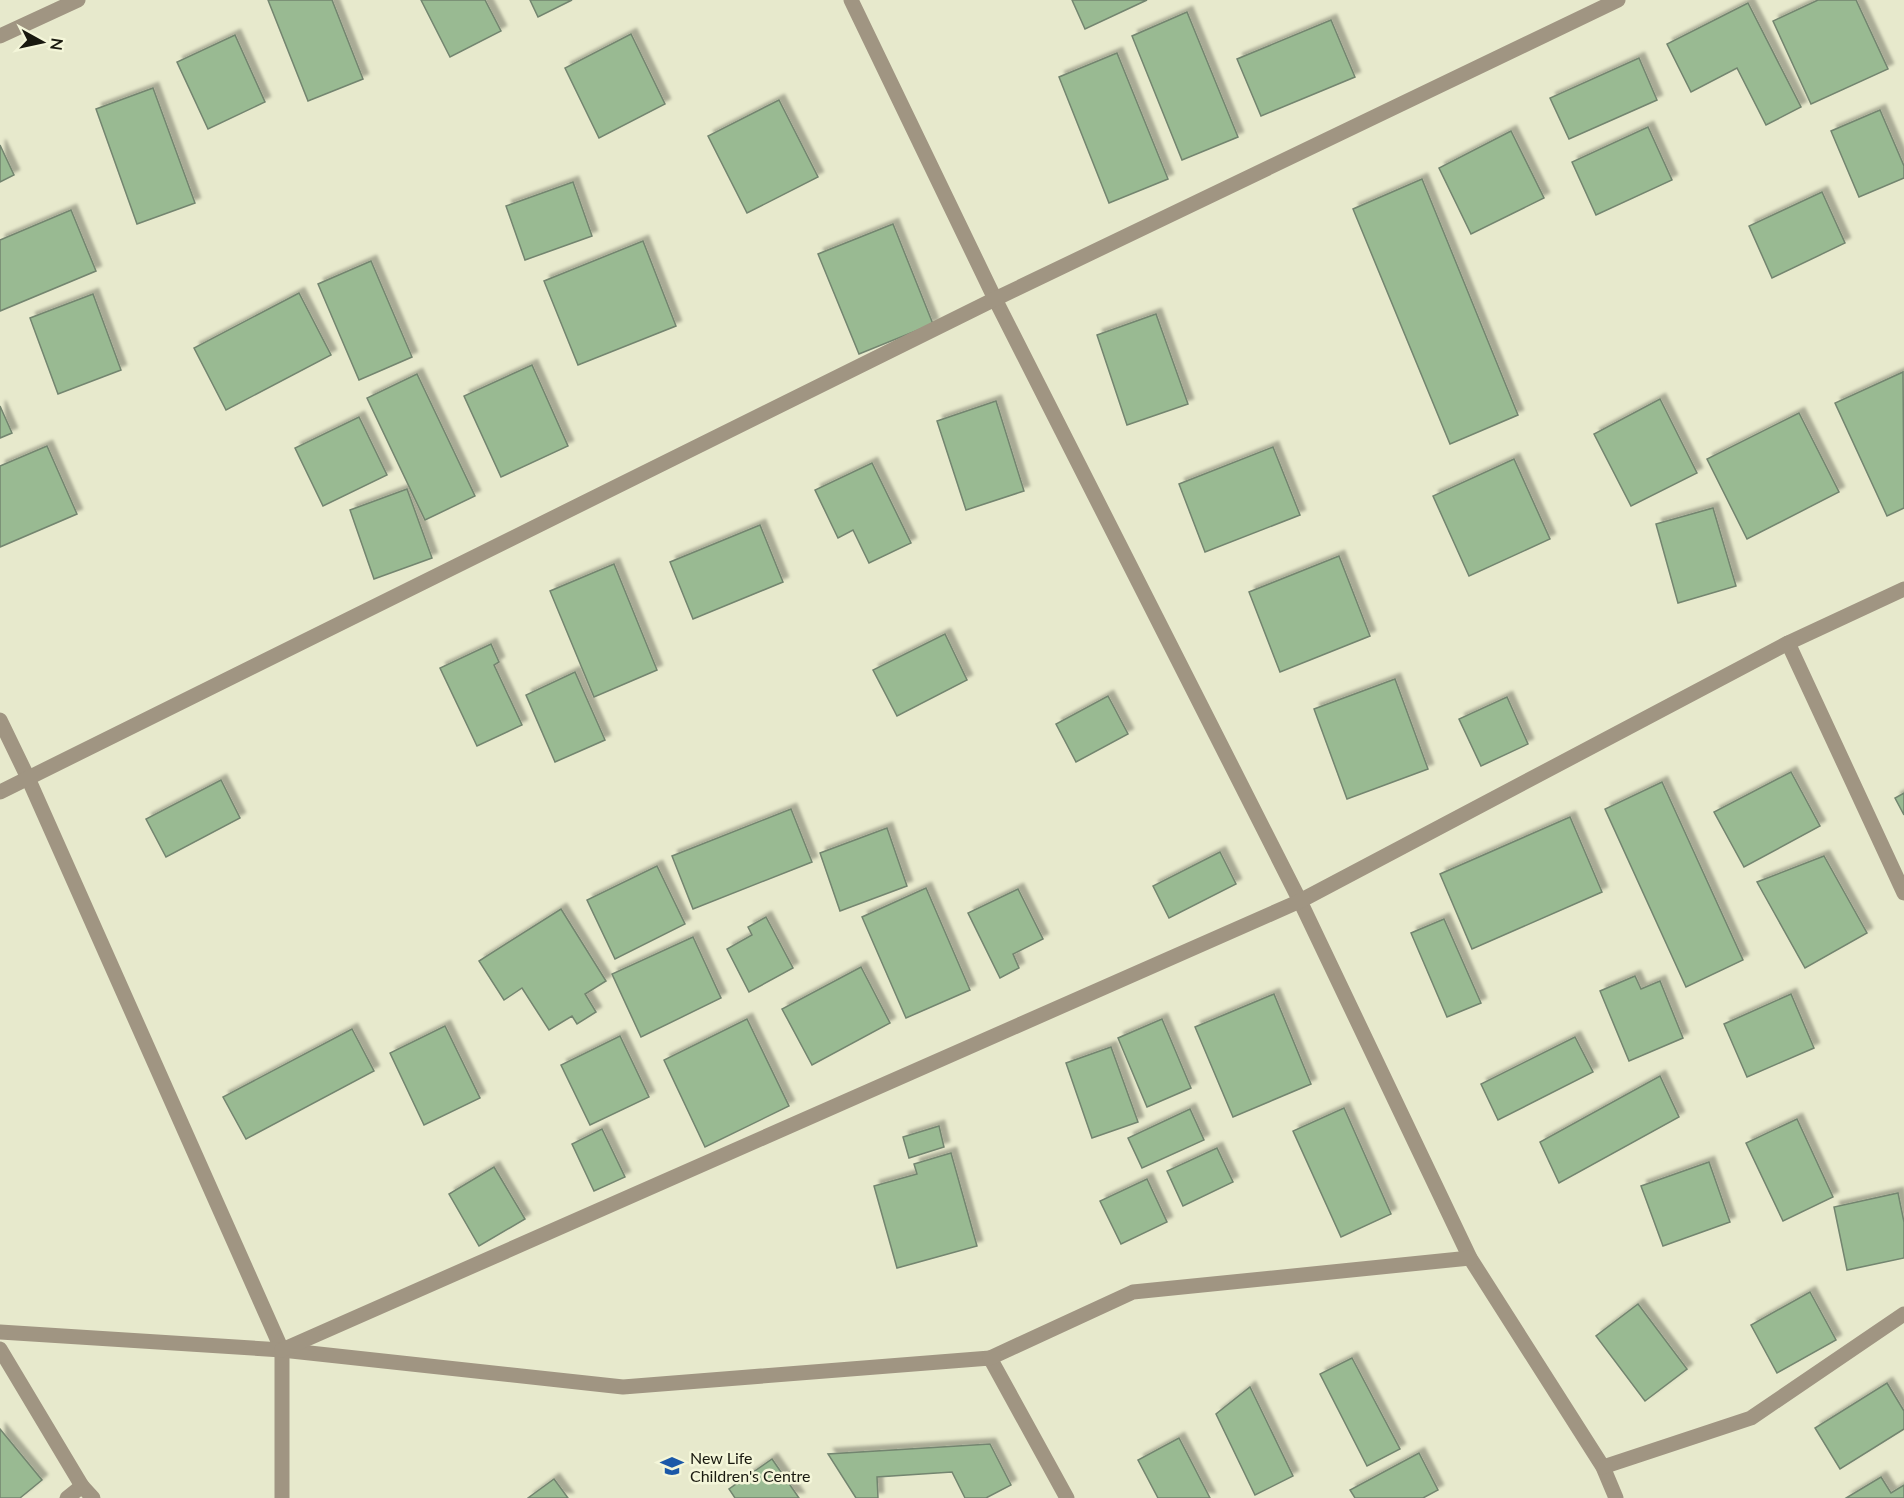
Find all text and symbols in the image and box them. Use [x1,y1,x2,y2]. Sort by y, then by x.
north arrow [12,12,72,72]
text: N [47,37,68,52]
place label: New Life Children's Centre [690,1448,811,1485]
school or university icon: New Life Children's Centre [659,1453,685,1479]

